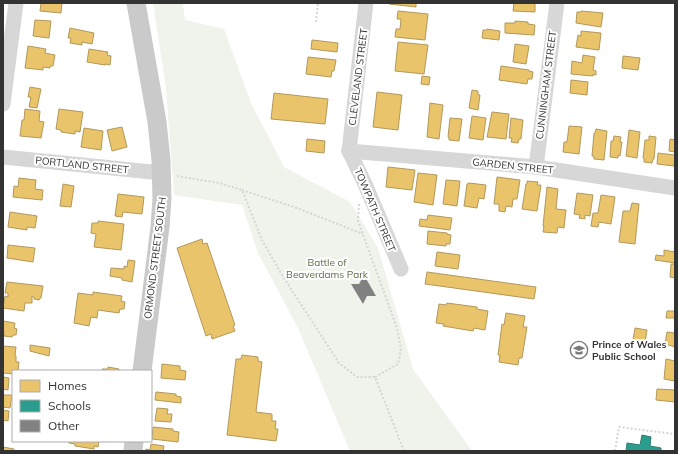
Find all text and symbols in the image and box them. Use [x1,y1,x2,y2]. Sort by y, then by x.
street label: CLEVELAND STREET [346,28,370,126]
street label: CUNNINGHAM STREET [533,30,559,140]
street label: PORTLAND STREET [35,154,129,176]
street label: GARDEN STREET [472,155,554,177]
street label: TOWPATH STREET [351,166,399,254]
street label: ORMOND STREET SOUTH [141,196,169,320]
park label: Battle of Beaverdams Park [286,256,369,281]
place label: Prince of Wales Public School [592,338,667,363]
school or university icon: Prince of Wales Public School [569,340,589,360]
legend [12,370,152,442]
text: Homes [48,378,87,393]
text: Schools [48,398,91,413]
text: Other [48,418,80,433]

